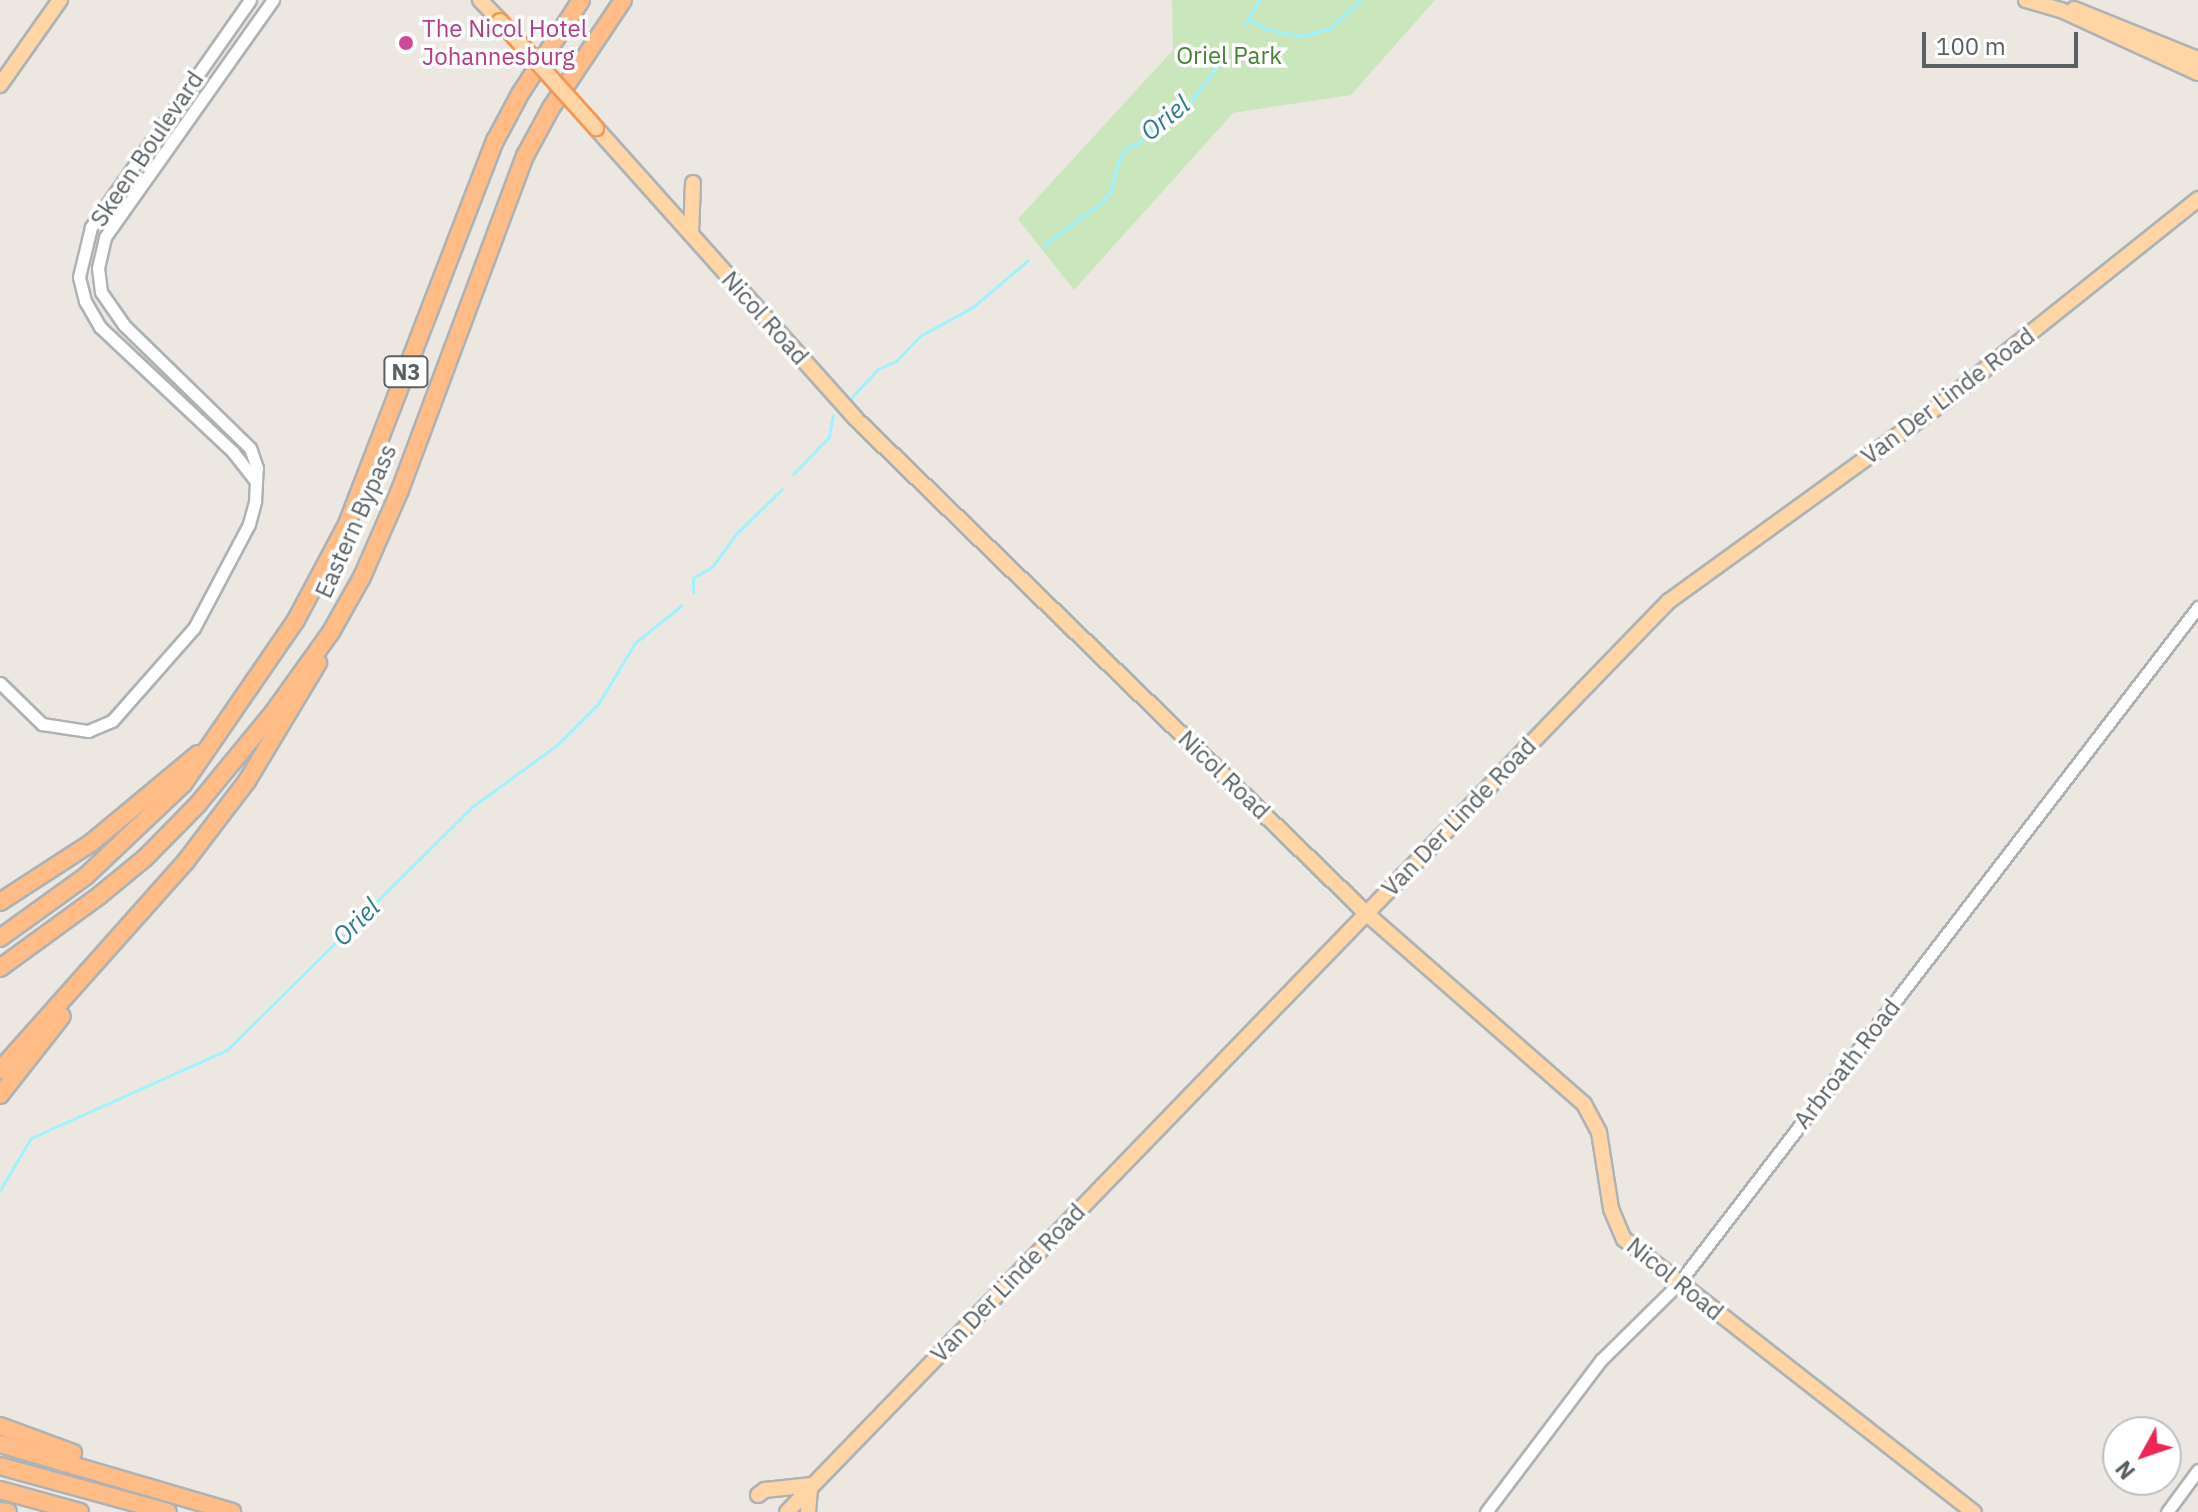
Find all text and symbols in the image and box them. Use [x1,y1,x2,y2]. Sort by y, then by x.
place label: The Nicol Hotel Johannesburg [422,15,587,71]
scale bar [1926,16,2082,66]
text: 100 m [1936,30,2006,62]
marker: The Nicol Hotel Johannesburg [397,34,415,52]
park label: Oriel Park [1176,42,1282,70]
street label: Skeen Boulevard [84,66,210,232]
water label: Oriel [1134,89,1196,147]
street label: Nicol Road [716,265,814,371]
street label: Van Der Linde Road [1856,322,2040,470]
road number: N3 [382,354,430,390]
street label: Eastern Bypass [309,440,403,602]
street label: Nicol Road [1172,724,1276,826]
street label: Van Der Linde Road [1376,732,1542,902]
water label: Oriel [326,892,386,952]
street label: Arbroath Road [1788,994,1906,1134]
street label: Van Der Linde Road [925,1198,1091,1368]
street label: Nicol Road [1621,1231,1729,1327]
north arrow [2102,1416,2182,1496]
text: N [2109,1455,2141,1486]

